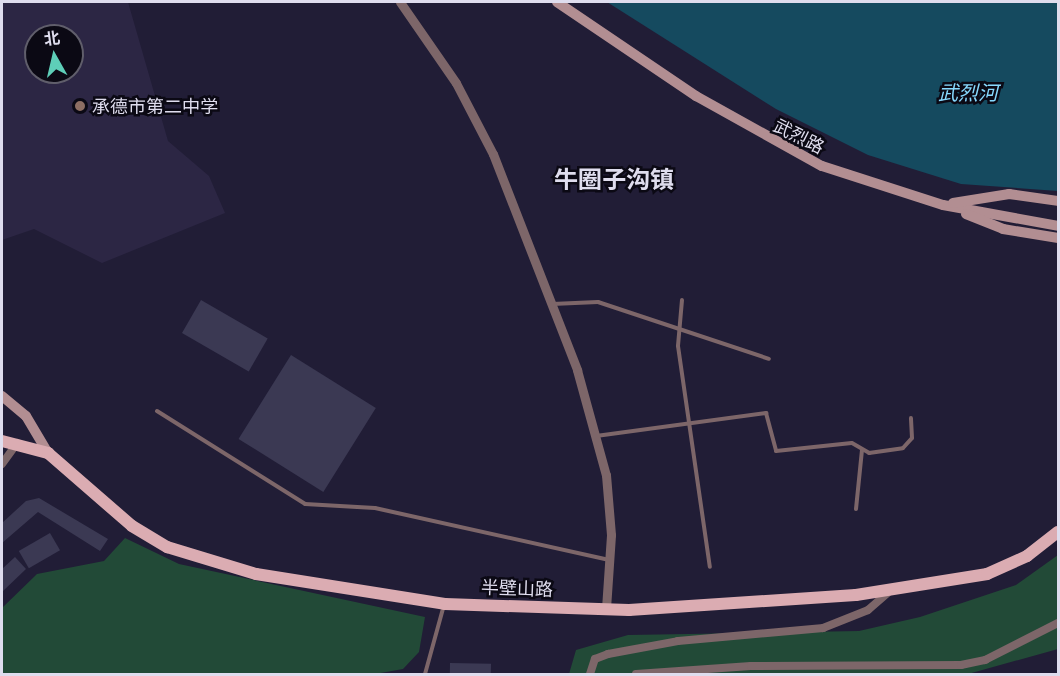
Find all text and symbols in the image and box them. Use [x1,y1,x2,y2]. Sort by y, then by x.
north arrow [24,24,84,84]
text: 北 [42,26,61,50]
water label: 武烈河 [938,80,998,104]
place label: 承德市第二中学 [92,95,218,117]
marker: 承德市第二中学 [73,99,87,113]
street label: 武烈路 [770,114,828,158]
district label: 牛圈子沟镇 [554,165,674,193]
street label: 半壁山路 [481,576,553,600]

